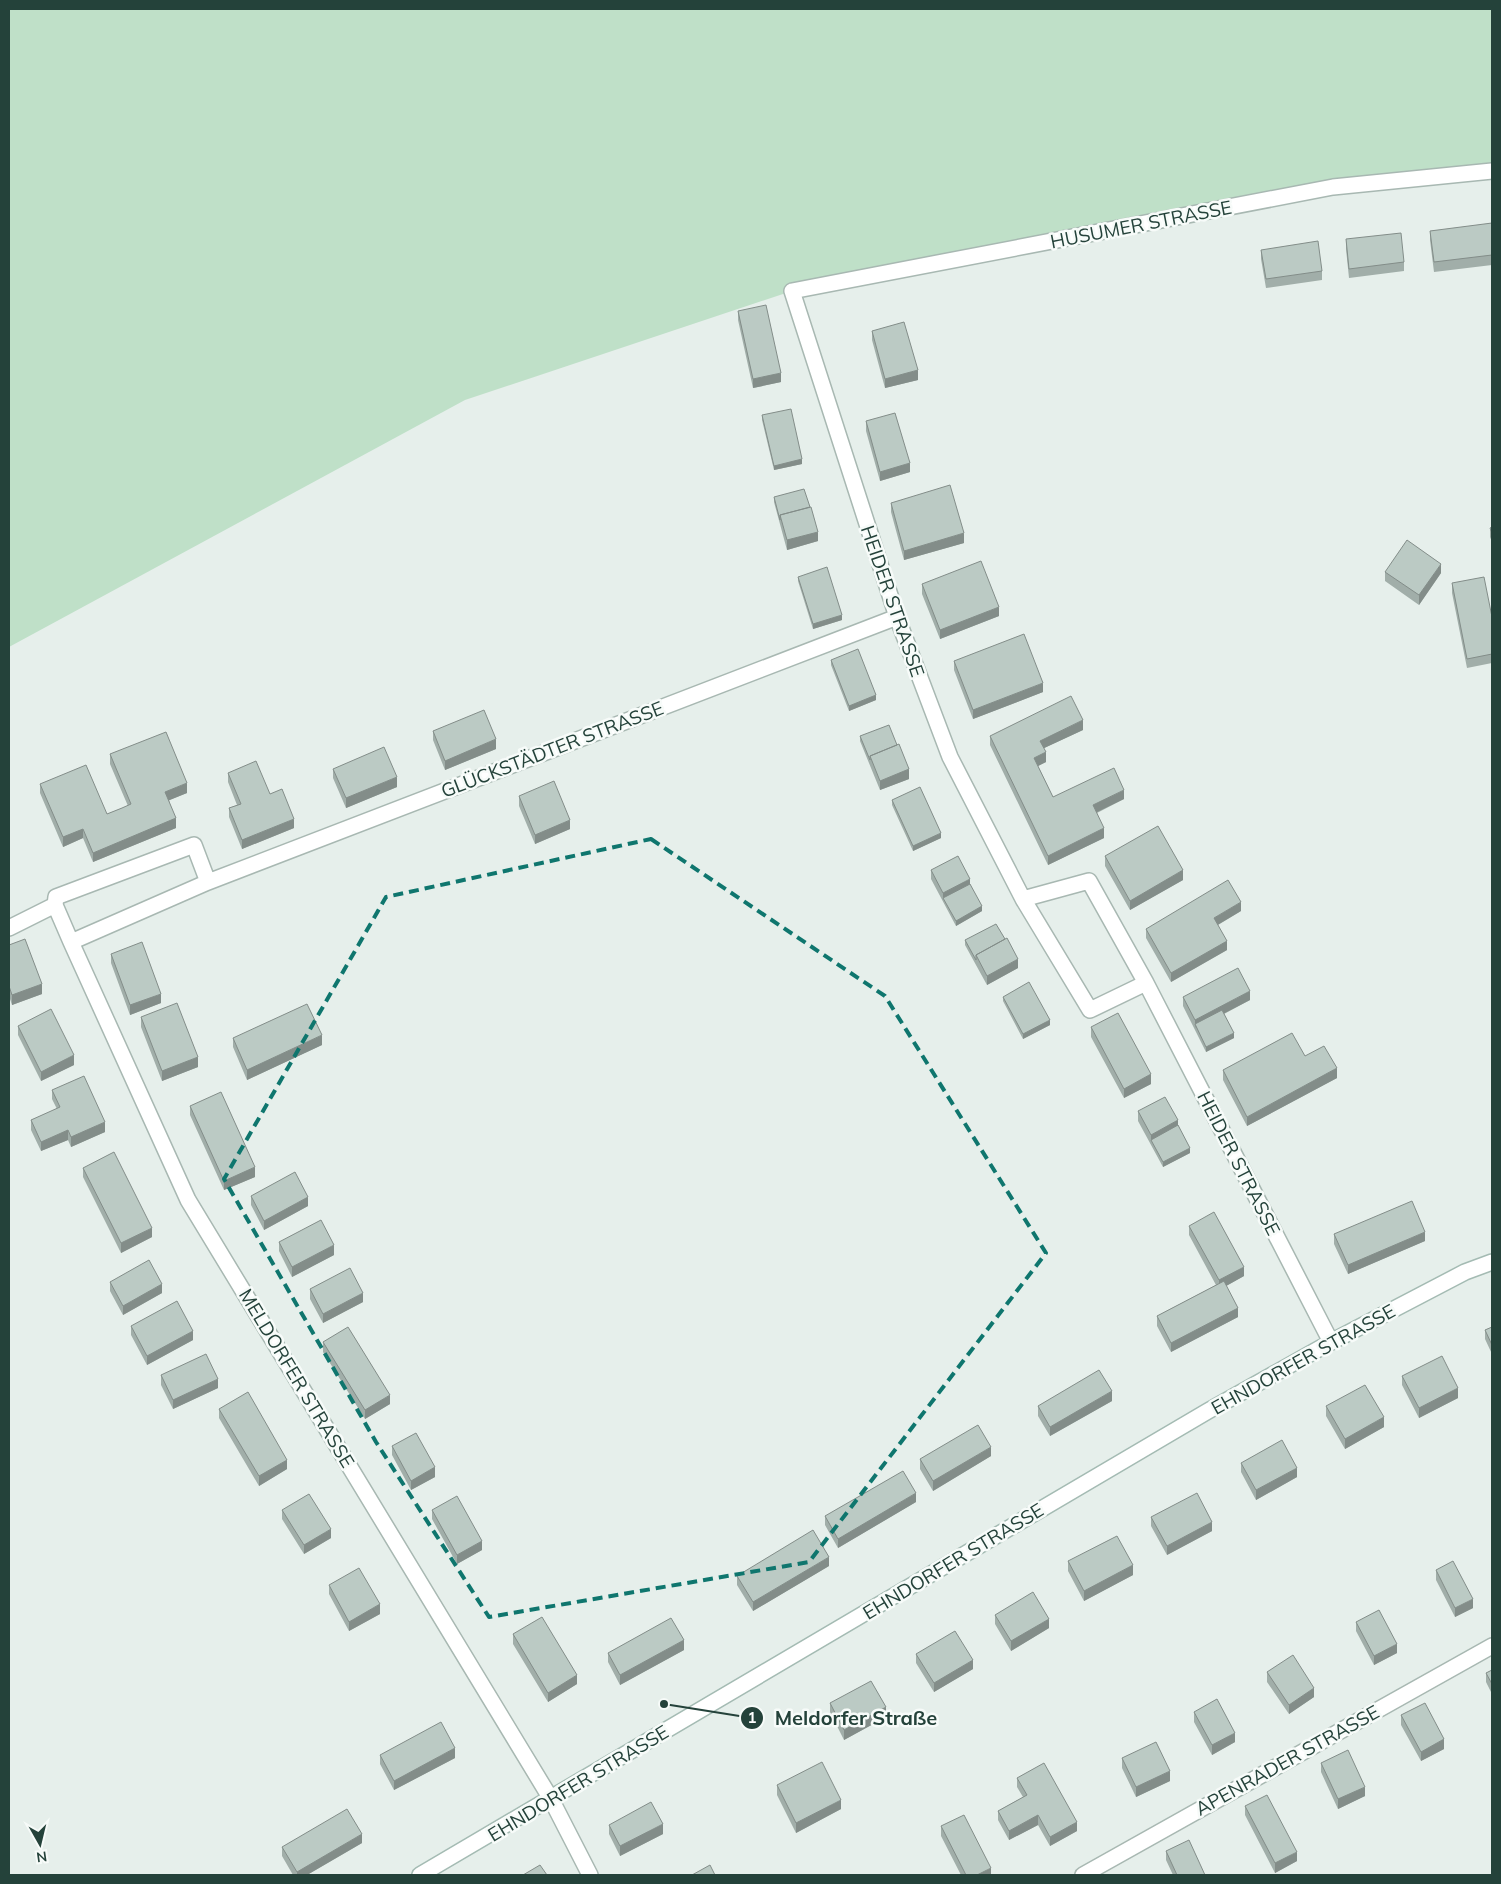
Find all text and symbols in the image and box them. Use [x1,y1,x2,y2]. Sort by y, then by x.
street label: HUSUMER STRASSE [1048,195,1234,253]
street label: HEIDER STRASSE [856,522,930,680]
street label: GLÜCKSTÄDTER STRASSE [437,695,667,803]
street label: HEIDER STRASSE [1192,1087,1286,1239]
street label: MELDORFER STRASSE [234,1284,360,1472]
street label: EHNDORFER STRASSE [1207,1298,1399,1420]
street label: EHNDORFER STRASSE [858,1498,1048,1624]
street label: APENRADER STRASSE [1191,1699,1383,1821]
callout: Meldorfer Straße [739,1701,947,1736]
text: Meldorfer Straße [775,1705,937,1730]
text: 1 [747,1708,757,1727]
street label: EHNDORFER STRASSE [483,1720,673,1846]
north arrow [15,1819,65,1869]
text: N [35,1847,48,1867]

